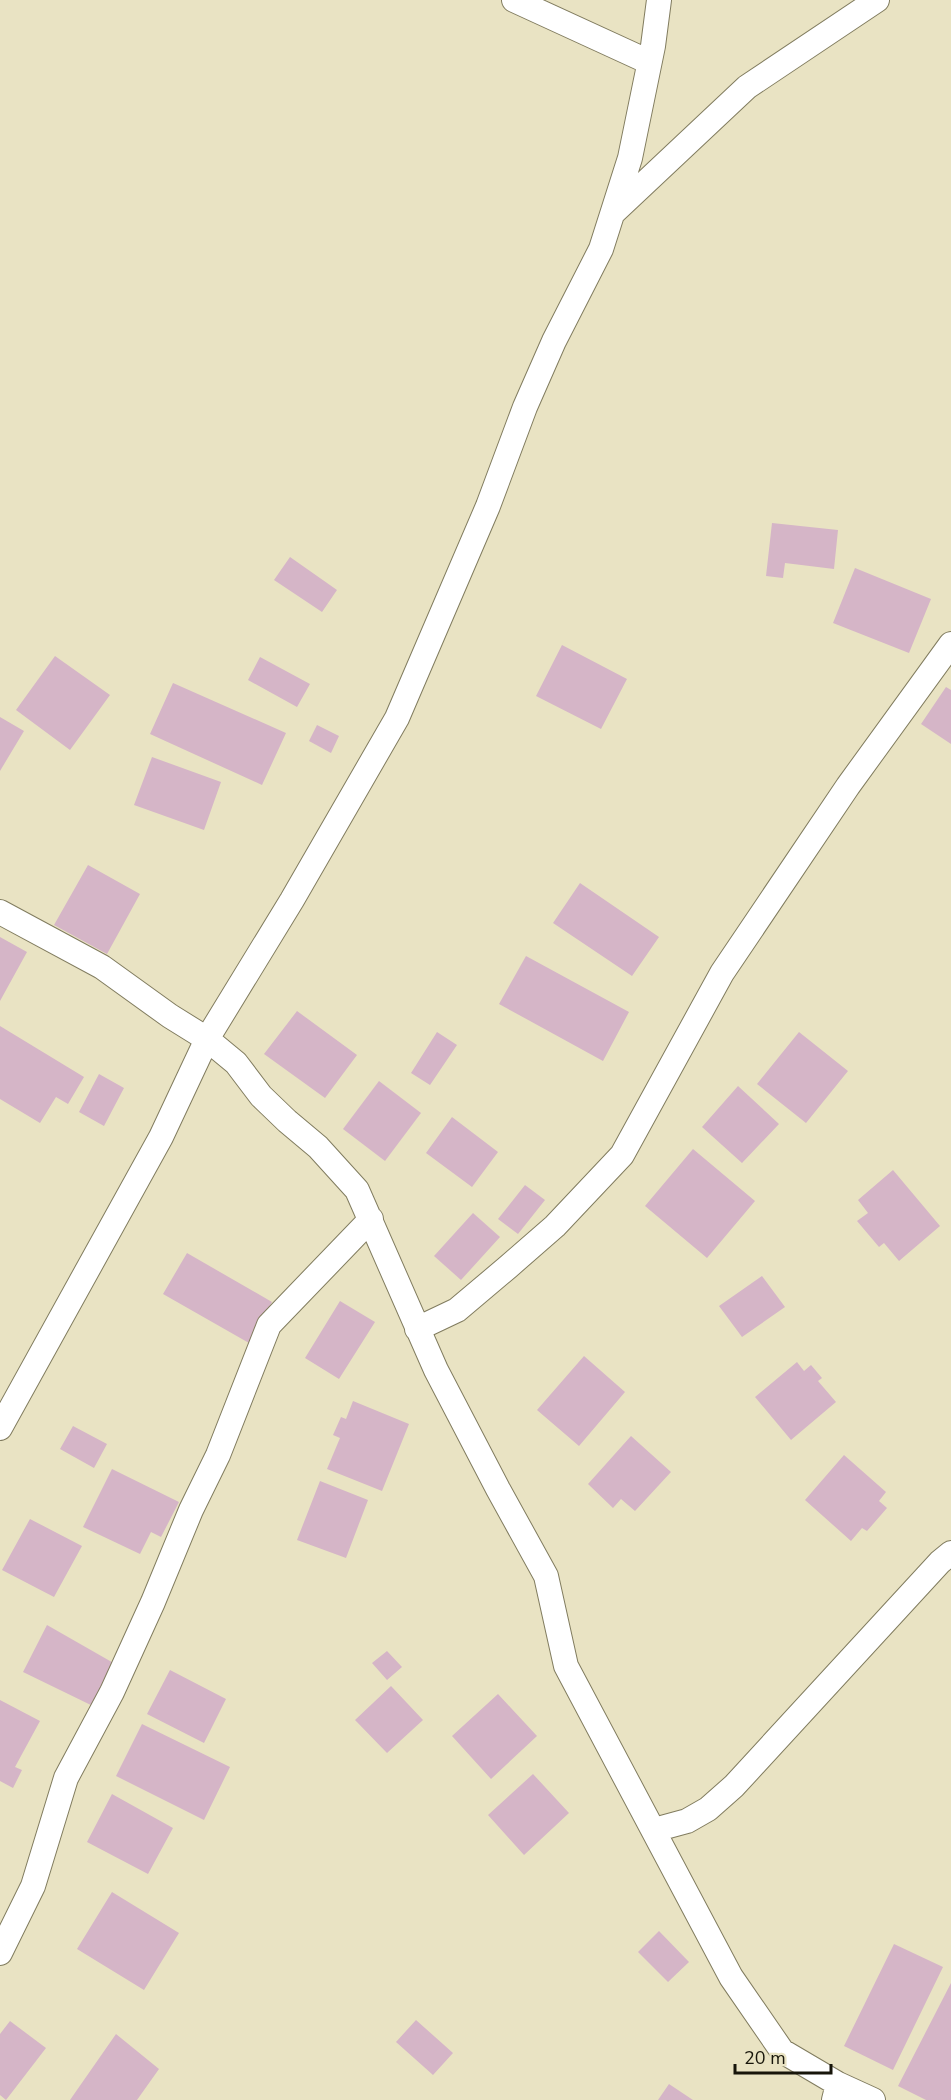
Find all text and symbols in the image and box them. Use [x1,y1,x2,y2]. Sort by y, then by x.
scale bar [735,2037,831,2075]
text: 20 m [744,2046,786,2070]

